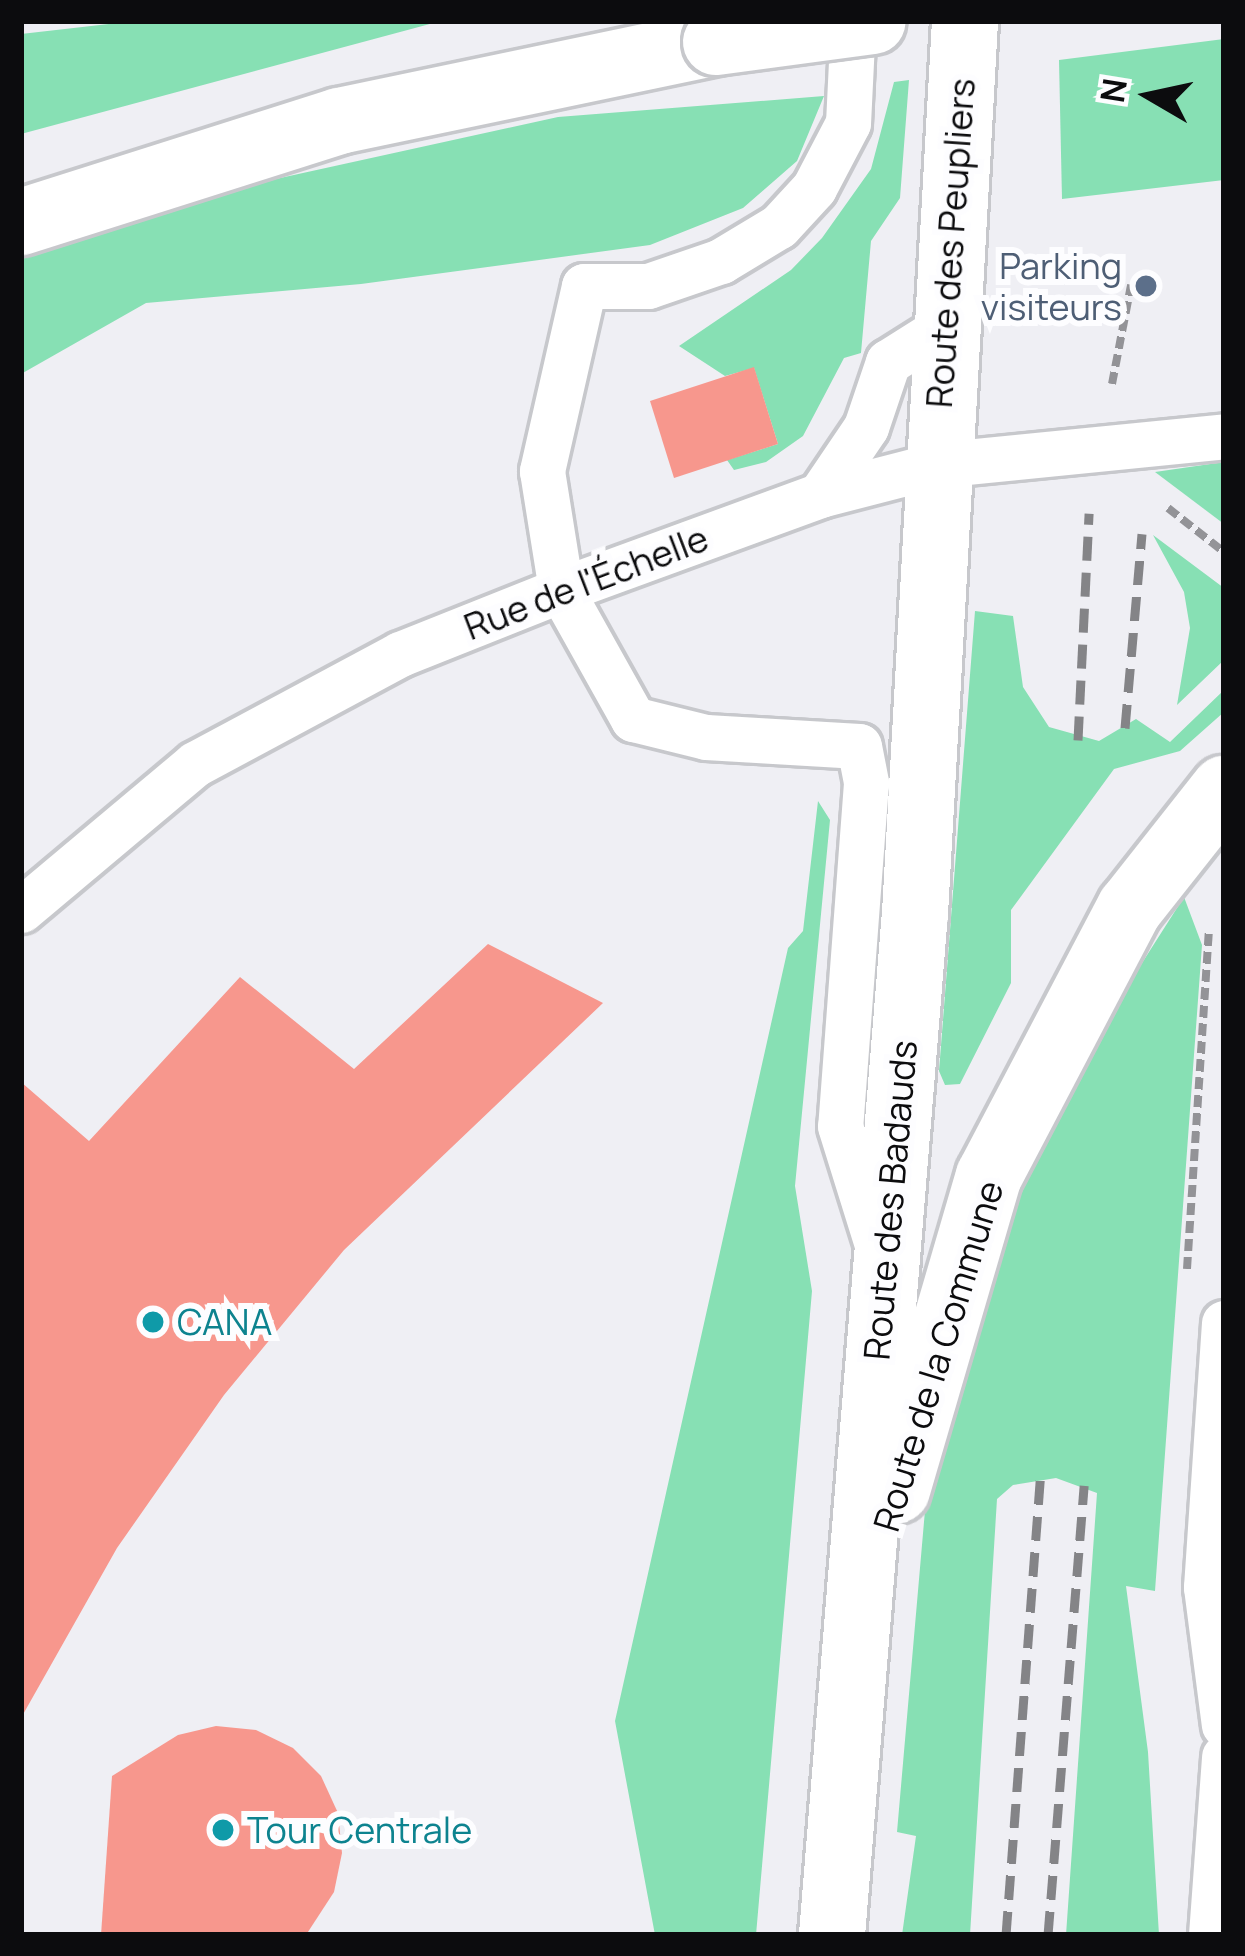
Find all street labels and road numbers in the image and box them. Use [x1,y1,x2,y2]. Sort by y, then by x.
street label: Route des Peupliers [917,77,983,409]
street label: Rue de l'Échelle [458,516,714,648]
street label: Route des Badauds [855,1038,925,1362]
street label: Route de la Commune [864,1175,1012,1537]

